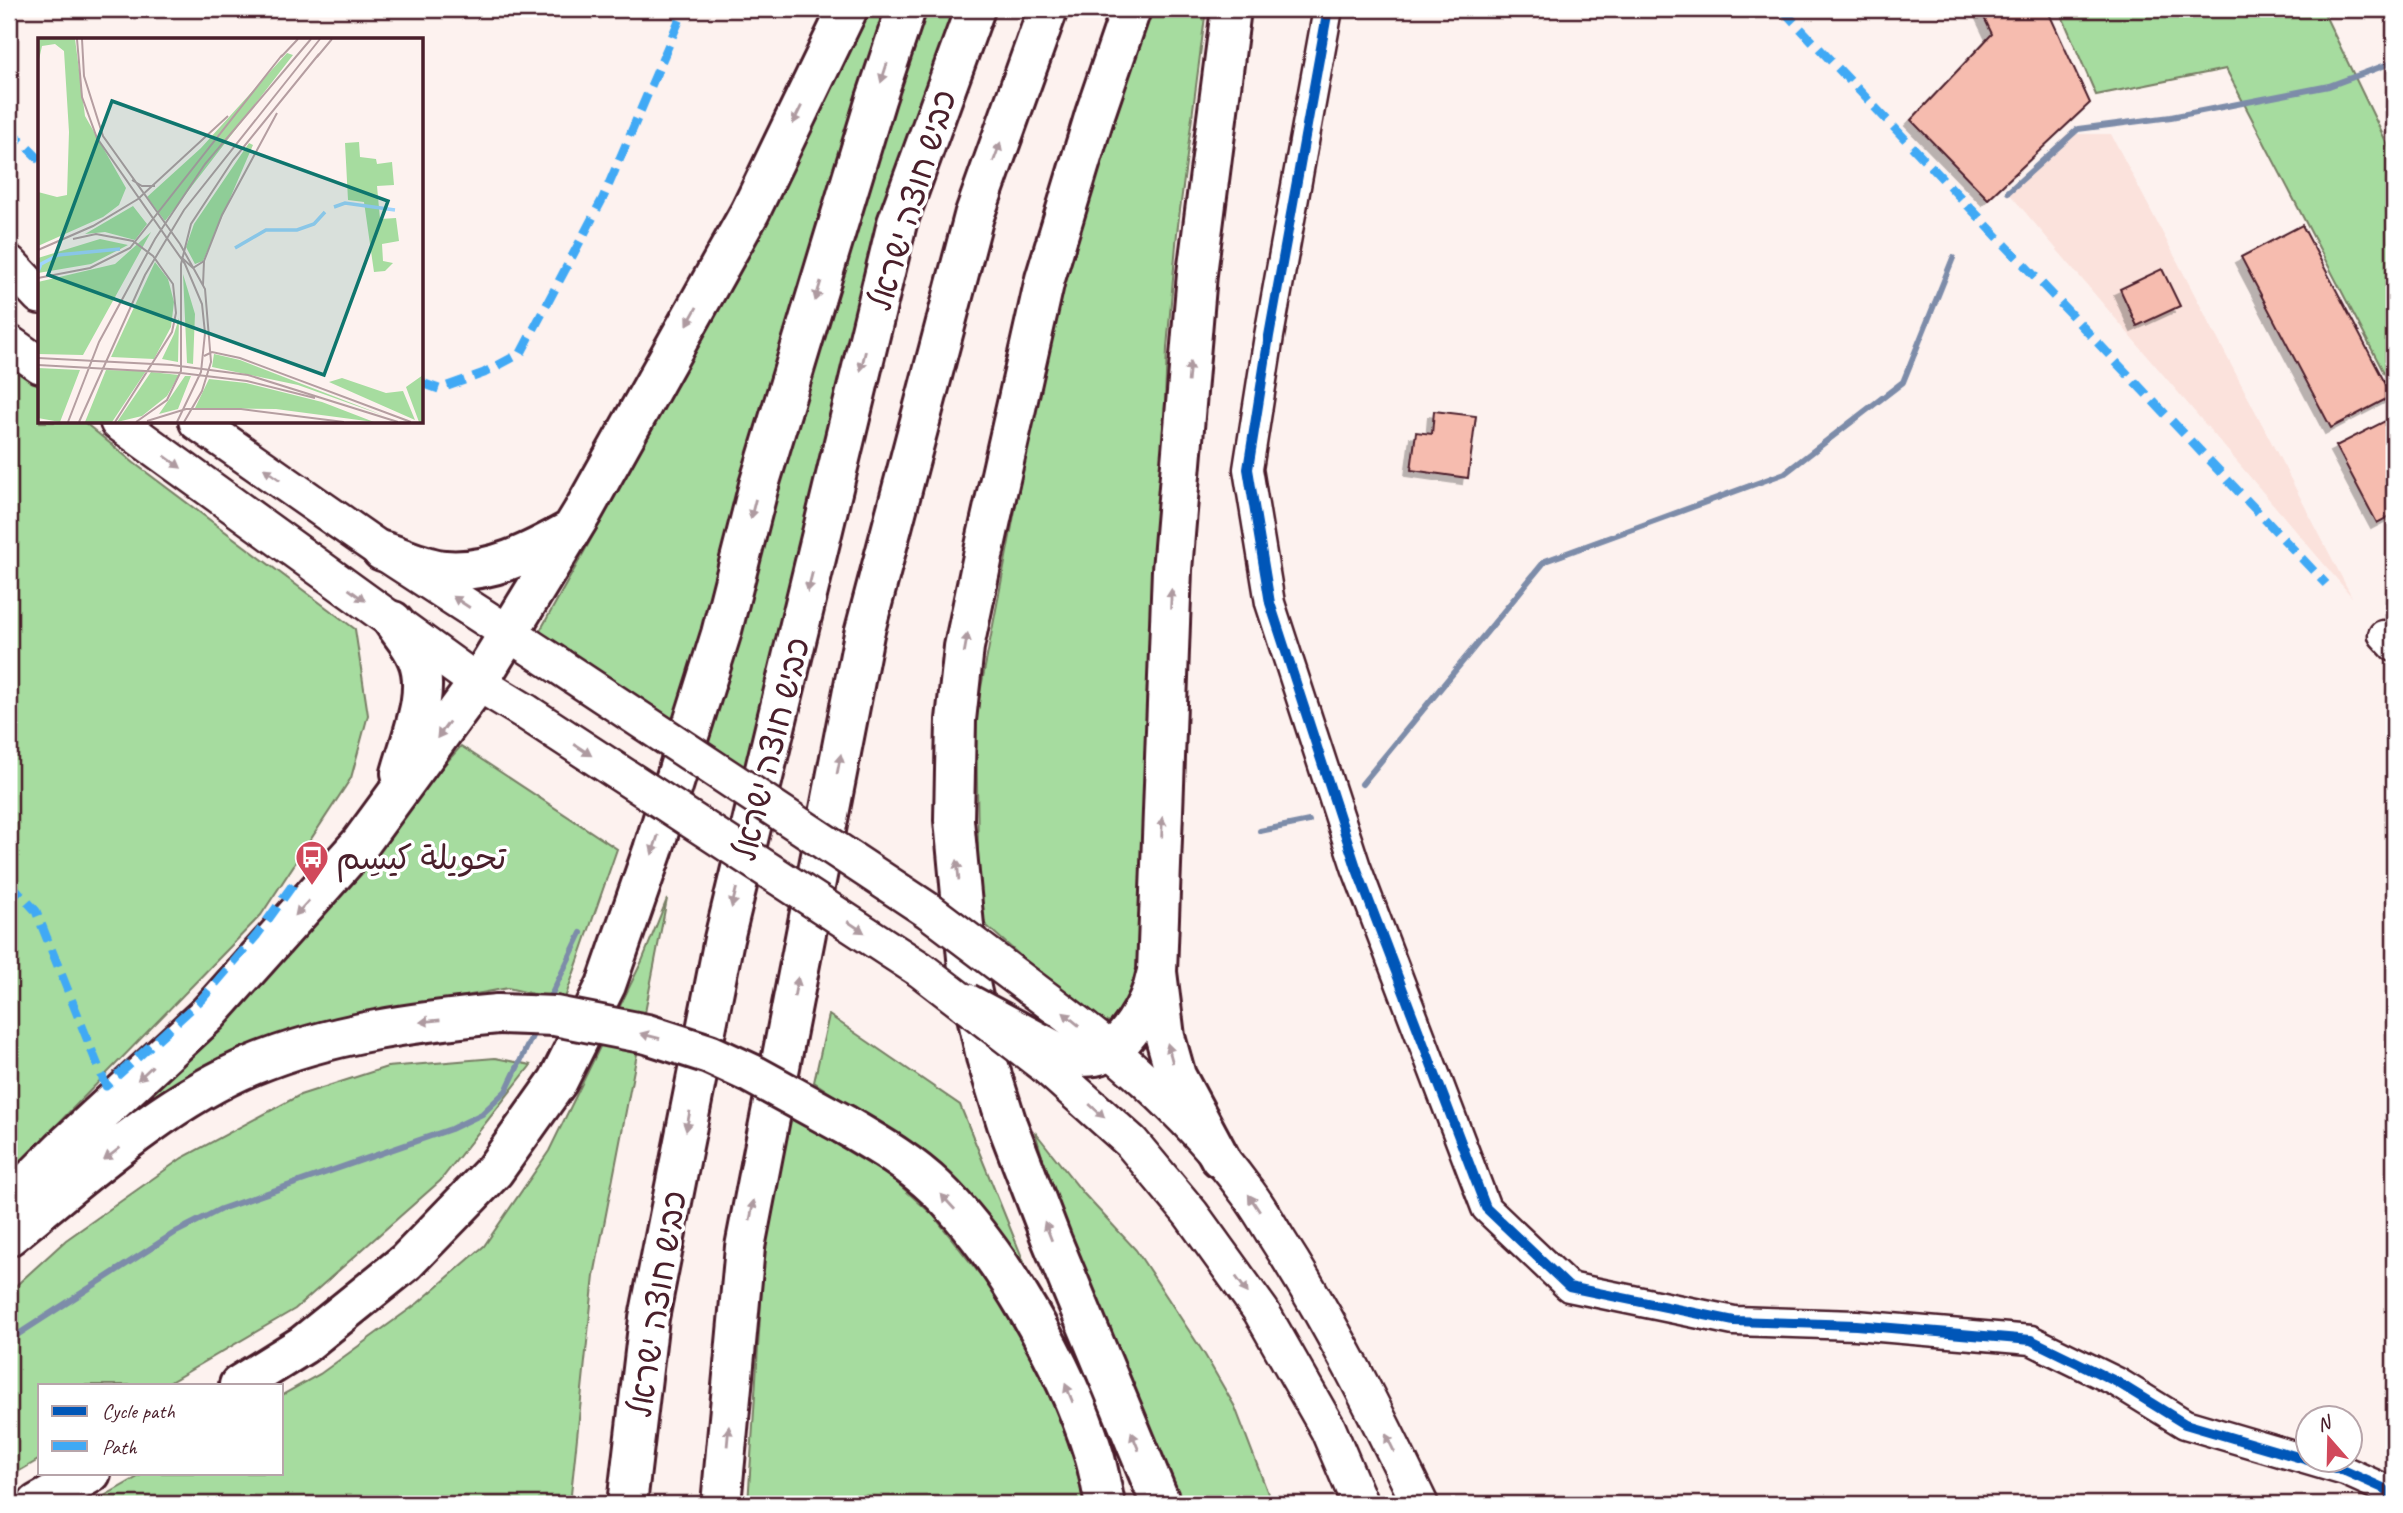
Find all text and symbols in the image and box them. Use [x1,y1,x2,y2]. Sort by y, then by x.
inset map [38,38,424,424]
one-way arrow [878,63,889,84]
street label: כביש חוצה ישראל [858,85,965,316]
one-way arrow [792,105,803,125]
one-way arrow [992,141,1003,162]
one-way arrow [812,281,822,302]
one-way arrow [686,307,698,326]
one-way arrow [858,350,869,372]
one-way arrow [1184,361,1195,383]
one-way arrow [164,455,182,469]
one-way arrow [263,467,281,481]
one-way arrow [747,498,758,520]
one-way arrow [804,571,815,593]
one-way arrow [348,588,366,602]
one-way arrow [1165,588,1176,610]
one-way arrow [451,596,470,609]
one-way arrow [960,632,971,654]
street label: כביש חוצה ישראל [723,633,819,865]
one-way arrow [436,721,450,739]
one-way arrow [573,743,593,756]
one-way arrow [834,753,845,775]
one-way arrow [1157,815,1168,837]
one-way arrow [649,835,660,856]
place label: تحويلة كيسِم [336,837,507,883]
bus stop icon: تحويلة كيسِم [293,838,331,887]
one-way arrow [952,858,963,880]
one-way arrow [728,887,739,909]
one-way arrow [294,899,310,917]
one-way arrow [846,921,865,934]
one-way arrow [790,976,801,998]
one-way arrow [1062,1012,1079,1027]
one-way arrow [419,1016,441,1027]
one-way arrow [638,1030,660,1041]
one-way arrow [1164,1042,1175,1064]
one-way arrow [137,1064,154,1080]
one-way arrow [1088,1102,1105,1118]
one-way arrow [682,1110,693,1132]
one-way arrow [103,1146,121,1160]
street label: כביש חוצה ישראל [618,1188,696,1420]
one-way arrow [1248,1193,1261,1212]
one-way arrow [941,1194,957,1211]
one-way arrow [747,1199,758,1221]
one-way arrow [1043,1220,1054,1241]
one-way arrow [1235,1276,1249,1294]
one-way arrow [1064,1382,1075,1403]
legend [38,1384,284,1474]
text: Cycle path [102,1398,175,1424]
north arrow [2294,1404,2364,1474]
text: N [2314,1410,2336,1437]
one-way arrow [722,1425,733,1447]
one-way arrow [1129,1431,1141,1451]
one-way arrow [1384,1433,1396,1453]
text: Path [102,1434,138,1460]

